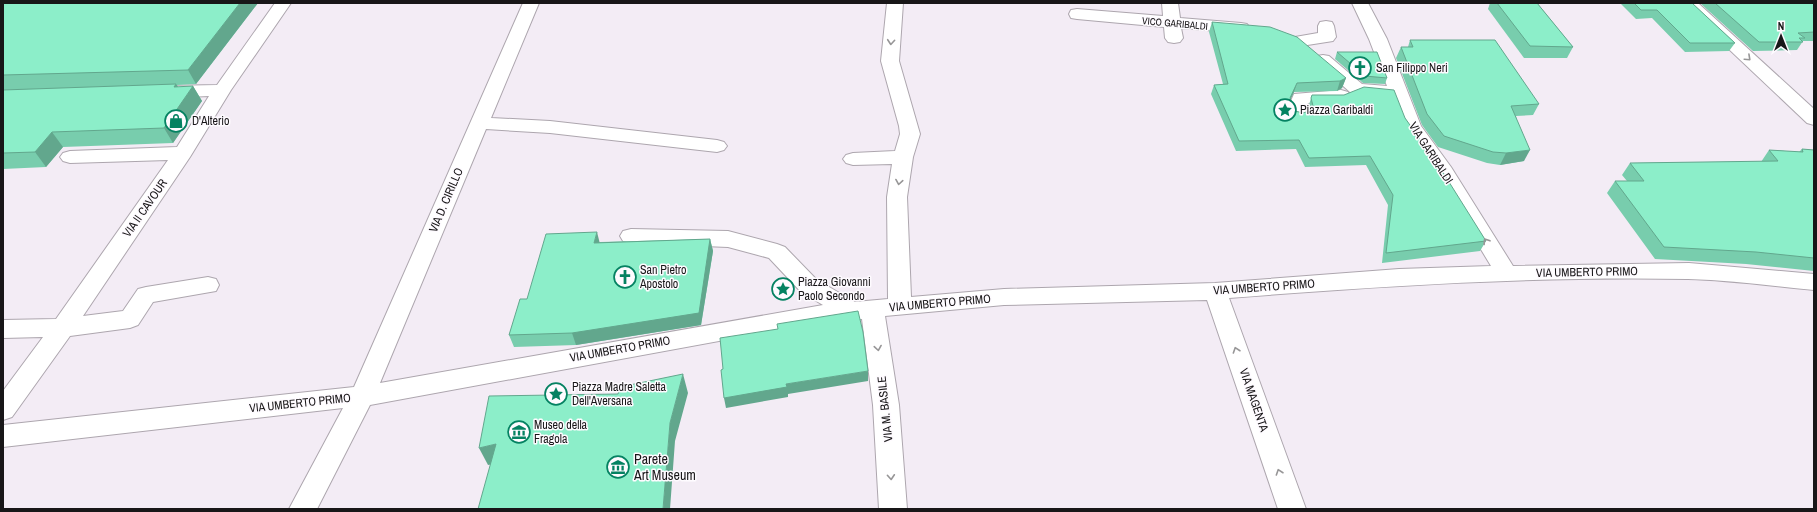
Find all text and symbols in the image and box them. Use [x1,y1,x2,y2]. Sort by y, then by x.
street label: VICO GARIBALDI [1141,14,1208,33]
north arrow [1761,16,1801,56]
text: N [1778,19,1784,33]
one-way arrow [887,39,896,45]
one-way arrow [1743,53,1751,61]
church icon: San Filippo Neri [1347,55,1373,81]
place label: San Filippo Neri [1376,60,1448,76]
place icon: Piazza Garibaldi [1272,97,1298,123]
place label: Piazza Garibaldi [1300,102,1373,118]
shop icon: D'Alterio [163,108,189,134]
place label: D'Alterio [192,113,229,129]
street label: VIA GARIBALDI [1405,119,1457,187]
street label: VIA D. CIRILLO [425,165,467,235]
street label: VIA II CAVOUR [119,176,171,240]
one-way arrow [895,179,904,185]
one-way arrow [1484,238,1491,245]
place label: San Pietro Apostolo [639,262,687,292]
street label: VIA UMBERTO PRIMO [1536,263,1638,281]
church icon: San Pietro Apostolo [612,264,638,290]
place label: Piazza Giovanni Paolo Secondo [798,274,871,304]
street label: VIA UMBERTO PRIMO [1213,275,1316,299]
place icon: Piazza Giovanni Paolo Secondo [770,276,796,302]
street label: VIA UMBERTO PRIMO [889,291,992,315]
street label: VIA UMBERTO PRIMO [568,332,672,366]
one-way arrow [873,345,882,351]
one-way arrow [1232,346,1241,353]
street label: VIA MAGENTA [1236,366,1272,434]
street label: VIA M. BASILE [874,375,896,443]
place label: Piazza Madre Saletta Dell'Aversana [572,379,667,409]
place icon: Piazza Madre Saletta Dell'Aversana [543,381,569,407]
street label: VIA UMBERTO PRIMO [248,390,352,416]
place label: Museo della Fragola [534,417,588,447]
museum icon: Museo della Fragola [506,419,532,445]
place label: Parete Art Museum [633,450,696,484]
museum icon: Parete Art Museum [605,454,631,480]
one-way arrow [1275,469,1284,476]
one-way arrow [886,474,895,480]

